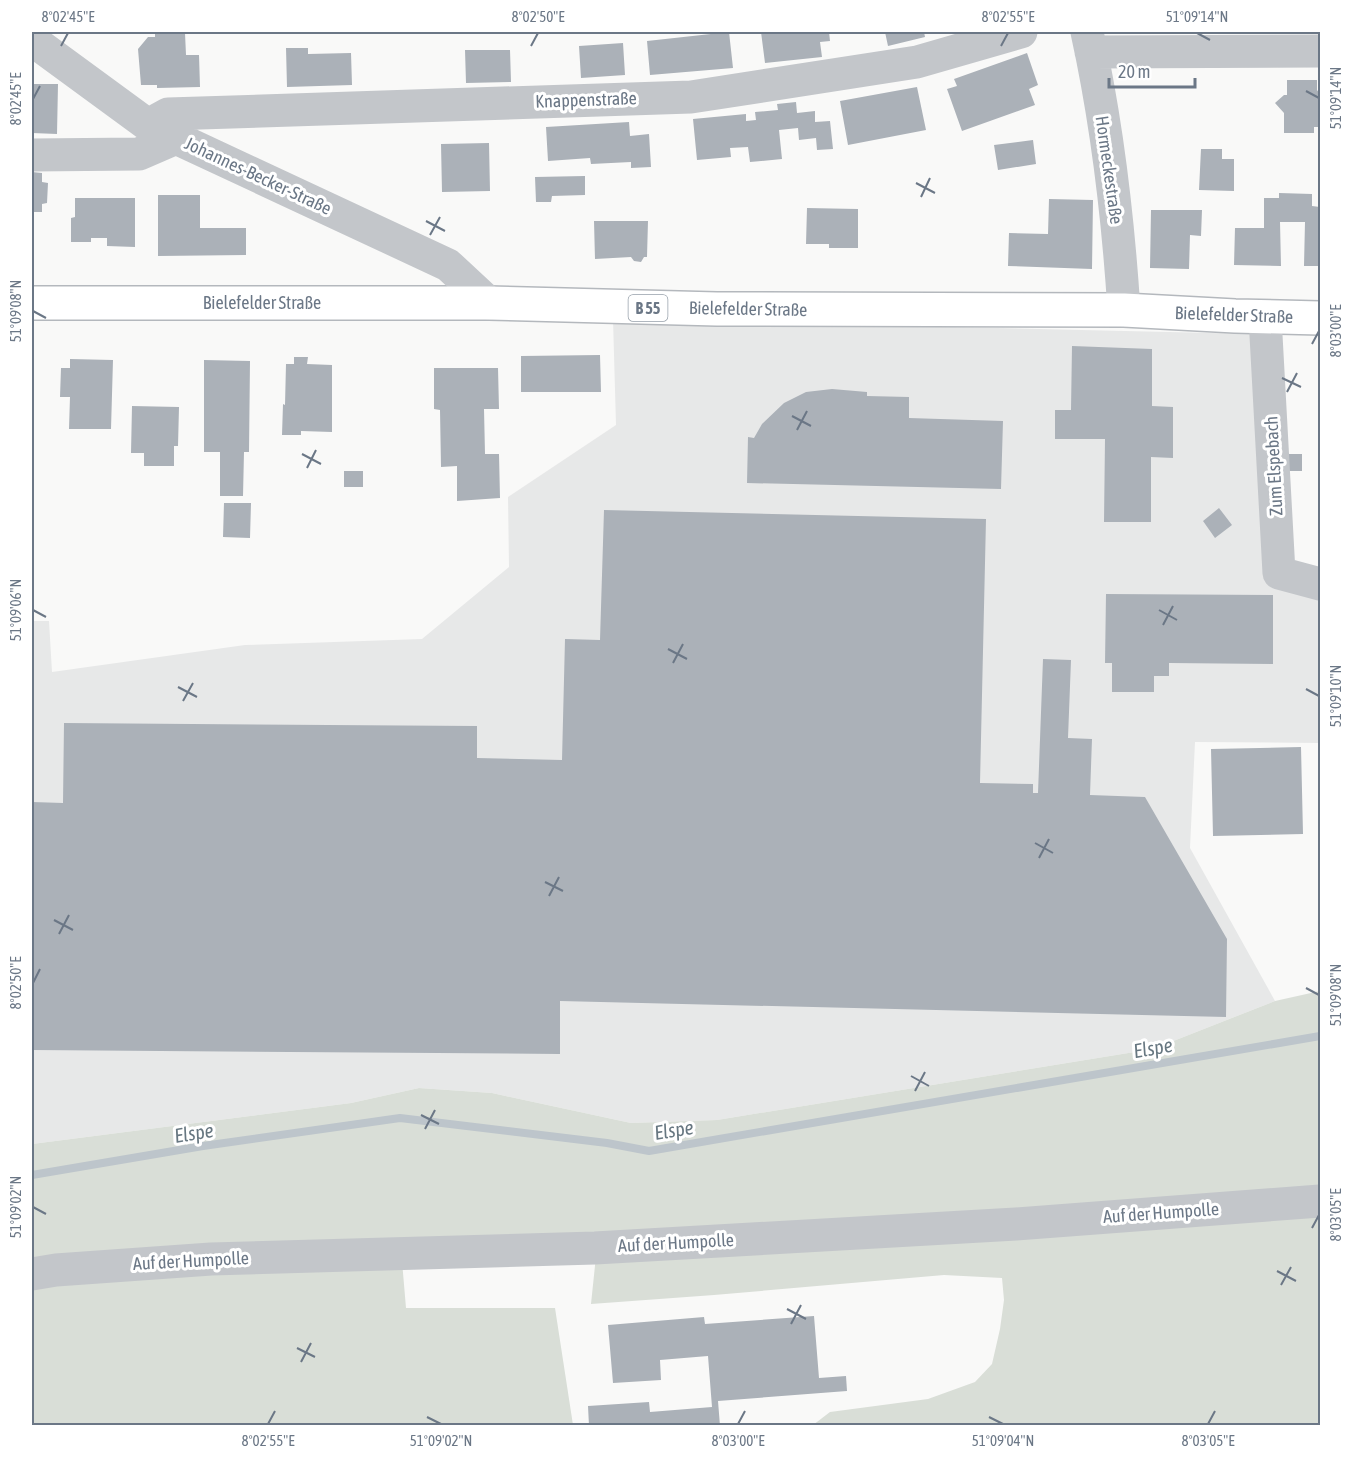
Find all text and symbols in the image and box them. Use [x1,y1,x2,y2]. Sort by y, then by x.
text: 8°02'45"E [41,8,95,25]
text: 8°02'50"E [511,8,565,25]
text: 8°02'55"E [981,8,1035,25]
text: 51°09'14"N [1166,8,1228,25]
scale bar [1109,51,1194,89]
text: 20 m [1118,61,1150,82]
text: 51°09'14"N [1327,67,1344,129]
text: 8°02'45"E [7,72,24,126]
street label: Knappenstraße [535,87,637,112]
street label: Hormeckestraße [1092,114,1127,225]
street label: Johannes-Becker-Straße [182,132,335,219]
text: 51°09'08"N [7,280,24,342]
street label: Bielefelder Straße [203,292,321,313]
road number: B 55 [628,295,668,321]
street label: Bielefelder Straße [689,297,807,320]
street label: Bielefelder Straße [1174,302,1294,327]
text: 8°03'00"E [1327,304,1344,358]
street label: Zum Elspebach [1260,416,1287,517]
text: 51°09'06"N [7,579,24,641]
text: 51°09'10"N [1327,665,1344,727]
text: 8°02'50"E [7,956,24,1010]
text: 51°09'08"N [1327,964,1344,1026]
water label: Elspe [1131,1033,1174,1062]
water label: Elspe [653,1115,695,1144]
water label: Elspe [173,1118,215,1147]
text: 51°09'02"N [7,1176,24,1238]
text: 8°03'05"E [1327,1188,1344,1242]
street label: Auf der Humpolle [1102,1198,1220,1227]
street label: Auf der Humpolle [617,1229,734,1256]
street label: Auf der Humpolle [132,1247,249,1274]
text: 8°02'55"E [241,1432,295,1449]
text: 51°09'02"N [410,1432,472,1449]
text: 8°03'00"E [711,1432,765,1449]
text: 51°09'04"N [972,1432,1034,1449]
text: 8°03'05"E [1181,1432,1235,1449]

